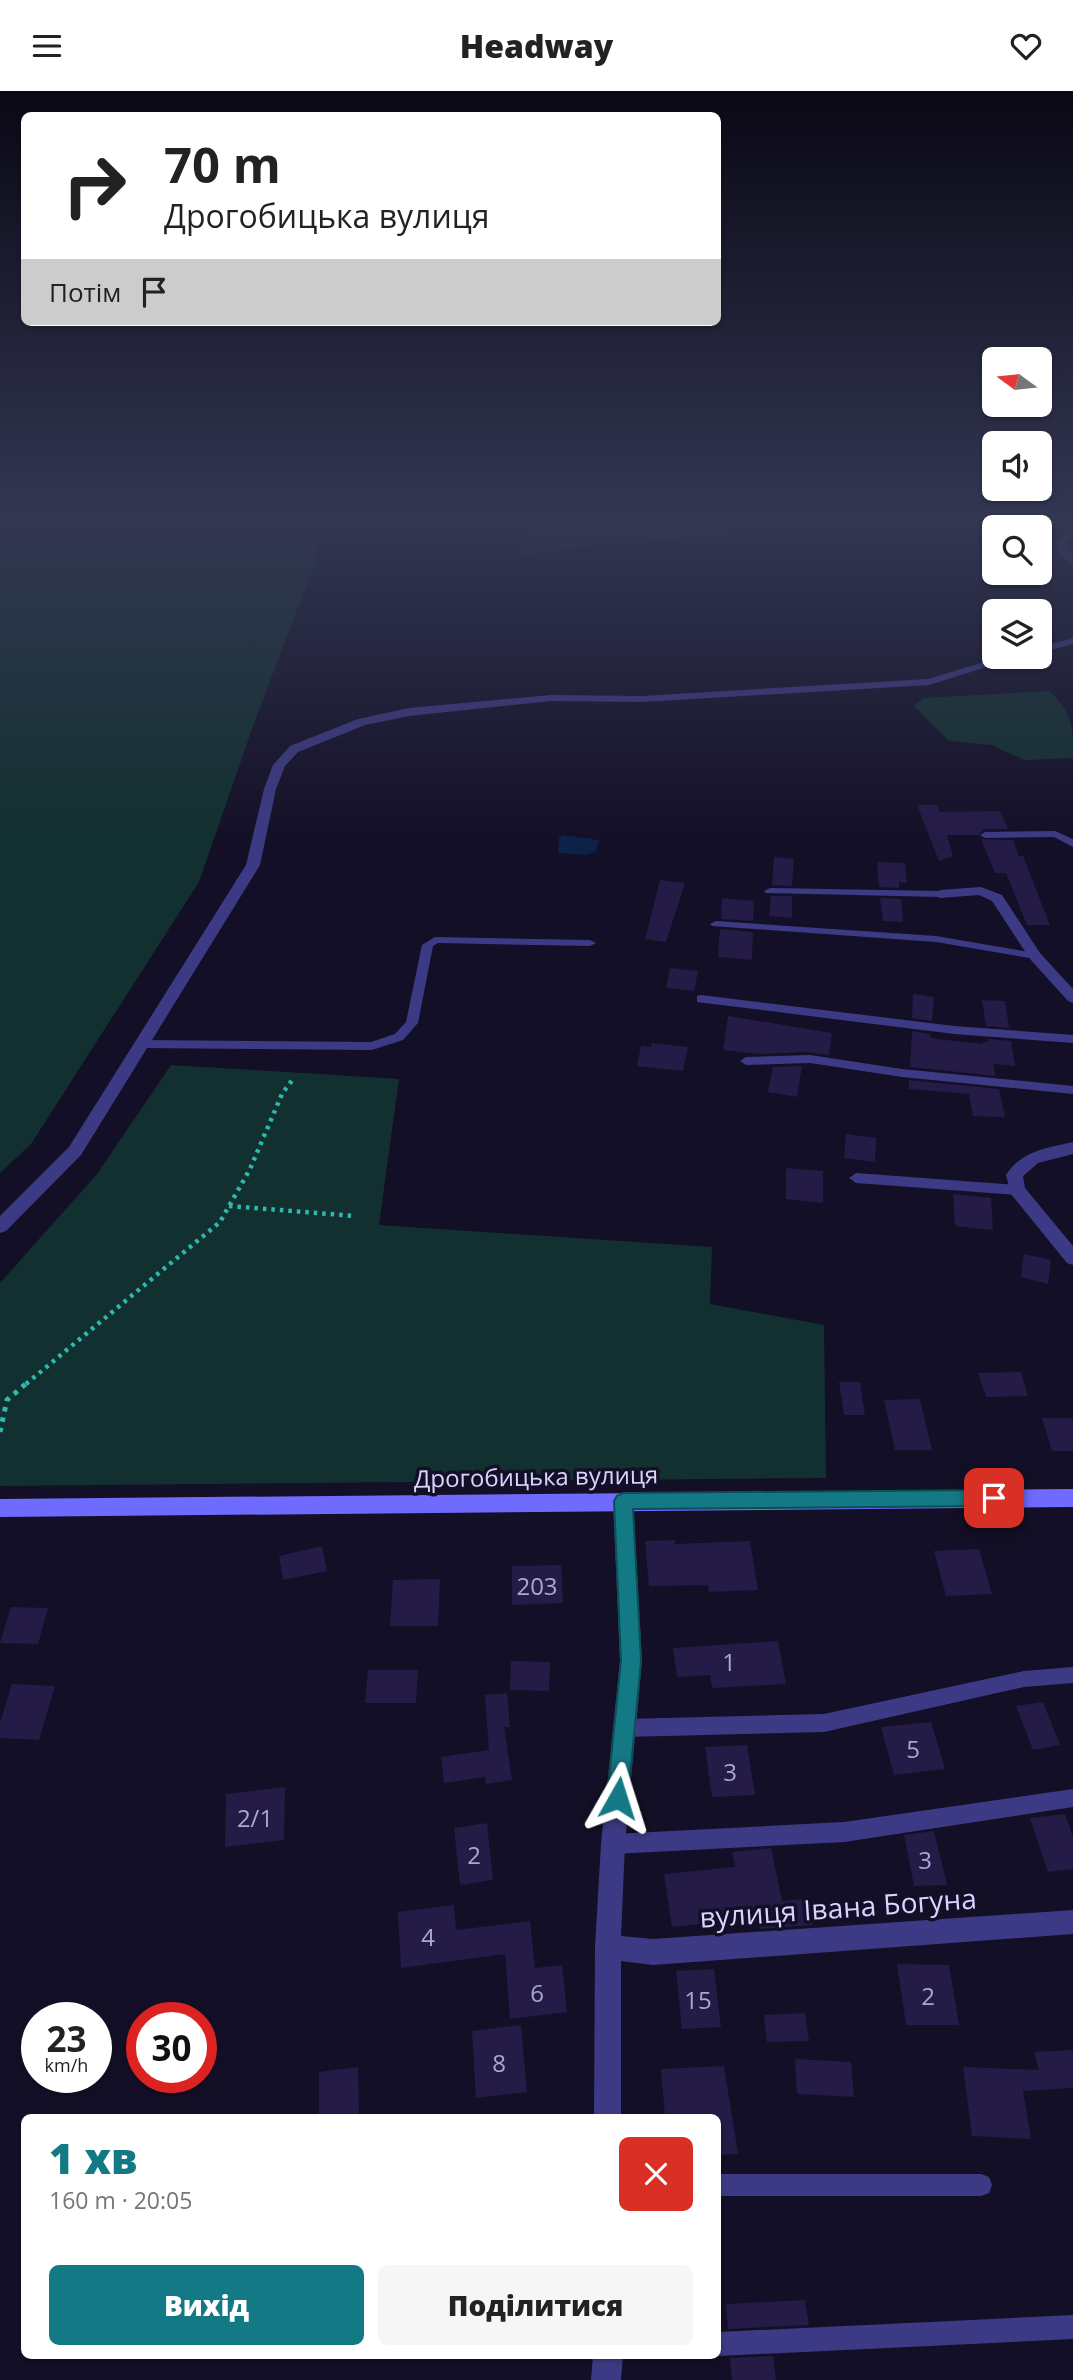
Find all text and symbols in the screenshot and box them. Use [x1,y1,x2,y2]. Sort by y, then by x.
text: Headway [460,24,613,67]
icon: menu [28,27,66,65]
icon: heart [1007,27,1045,65]
text: 70 m [164,131,281,197]
icon: right [49,140,140,231]
text: Дрогобицька вулиця [164,194,489,237]
icon: arrive [135,273,173,311]
text: Потім [49,274,121,310]
north arrow [982,347,1052,417]
map controls [982,347,1052,669]
button: sound [982,431,1052,501]
button: search [982,515,1052,585]
button: layers [982,599,1052,669]
street label: Дрогобицька вулиця [414,1457,658,1495]
pin [964,1468,1024,1528]
icon: arrive [975,1479,1013,1517]
house number: 203 [516,1569,558,1602]
house number: 1 [722,1645,736,1678]
house number: 5 [906,1732,920,1765]
house number: 3 [723,1755,737,1788]
position arrow [581,1761,655,1835]
house number: 2/1 [237,1801,273,1834]
house number: 2 [467,1838,481,1871]
house number: 3 [918,1843,932,1876]
street label: вулиця Івана Богуна [698,1878,978,1936]
house number: 4 [421,1920,435,1953]
house number: 6 [530,1976,544,2009]
house number: 2 [921,1979,935,2012]
house number: 15 [684,1983,712,2016]
speed limit sign: 30 [126,2002,217,2093]
text: 23 [46,2015,87,2062]
house number: 8 [492,2046,506,2079]
text: km/h [45,2053,88,2077]
text: 1 хв [49,2129,137,2186]
button: close [619,2137,693,2211]
text: 160 m · 20:05 [49,2184,192,2216]
button: Вихід [49,2265,364,2345]
button: Поділитися [378,2265,693,2345]

